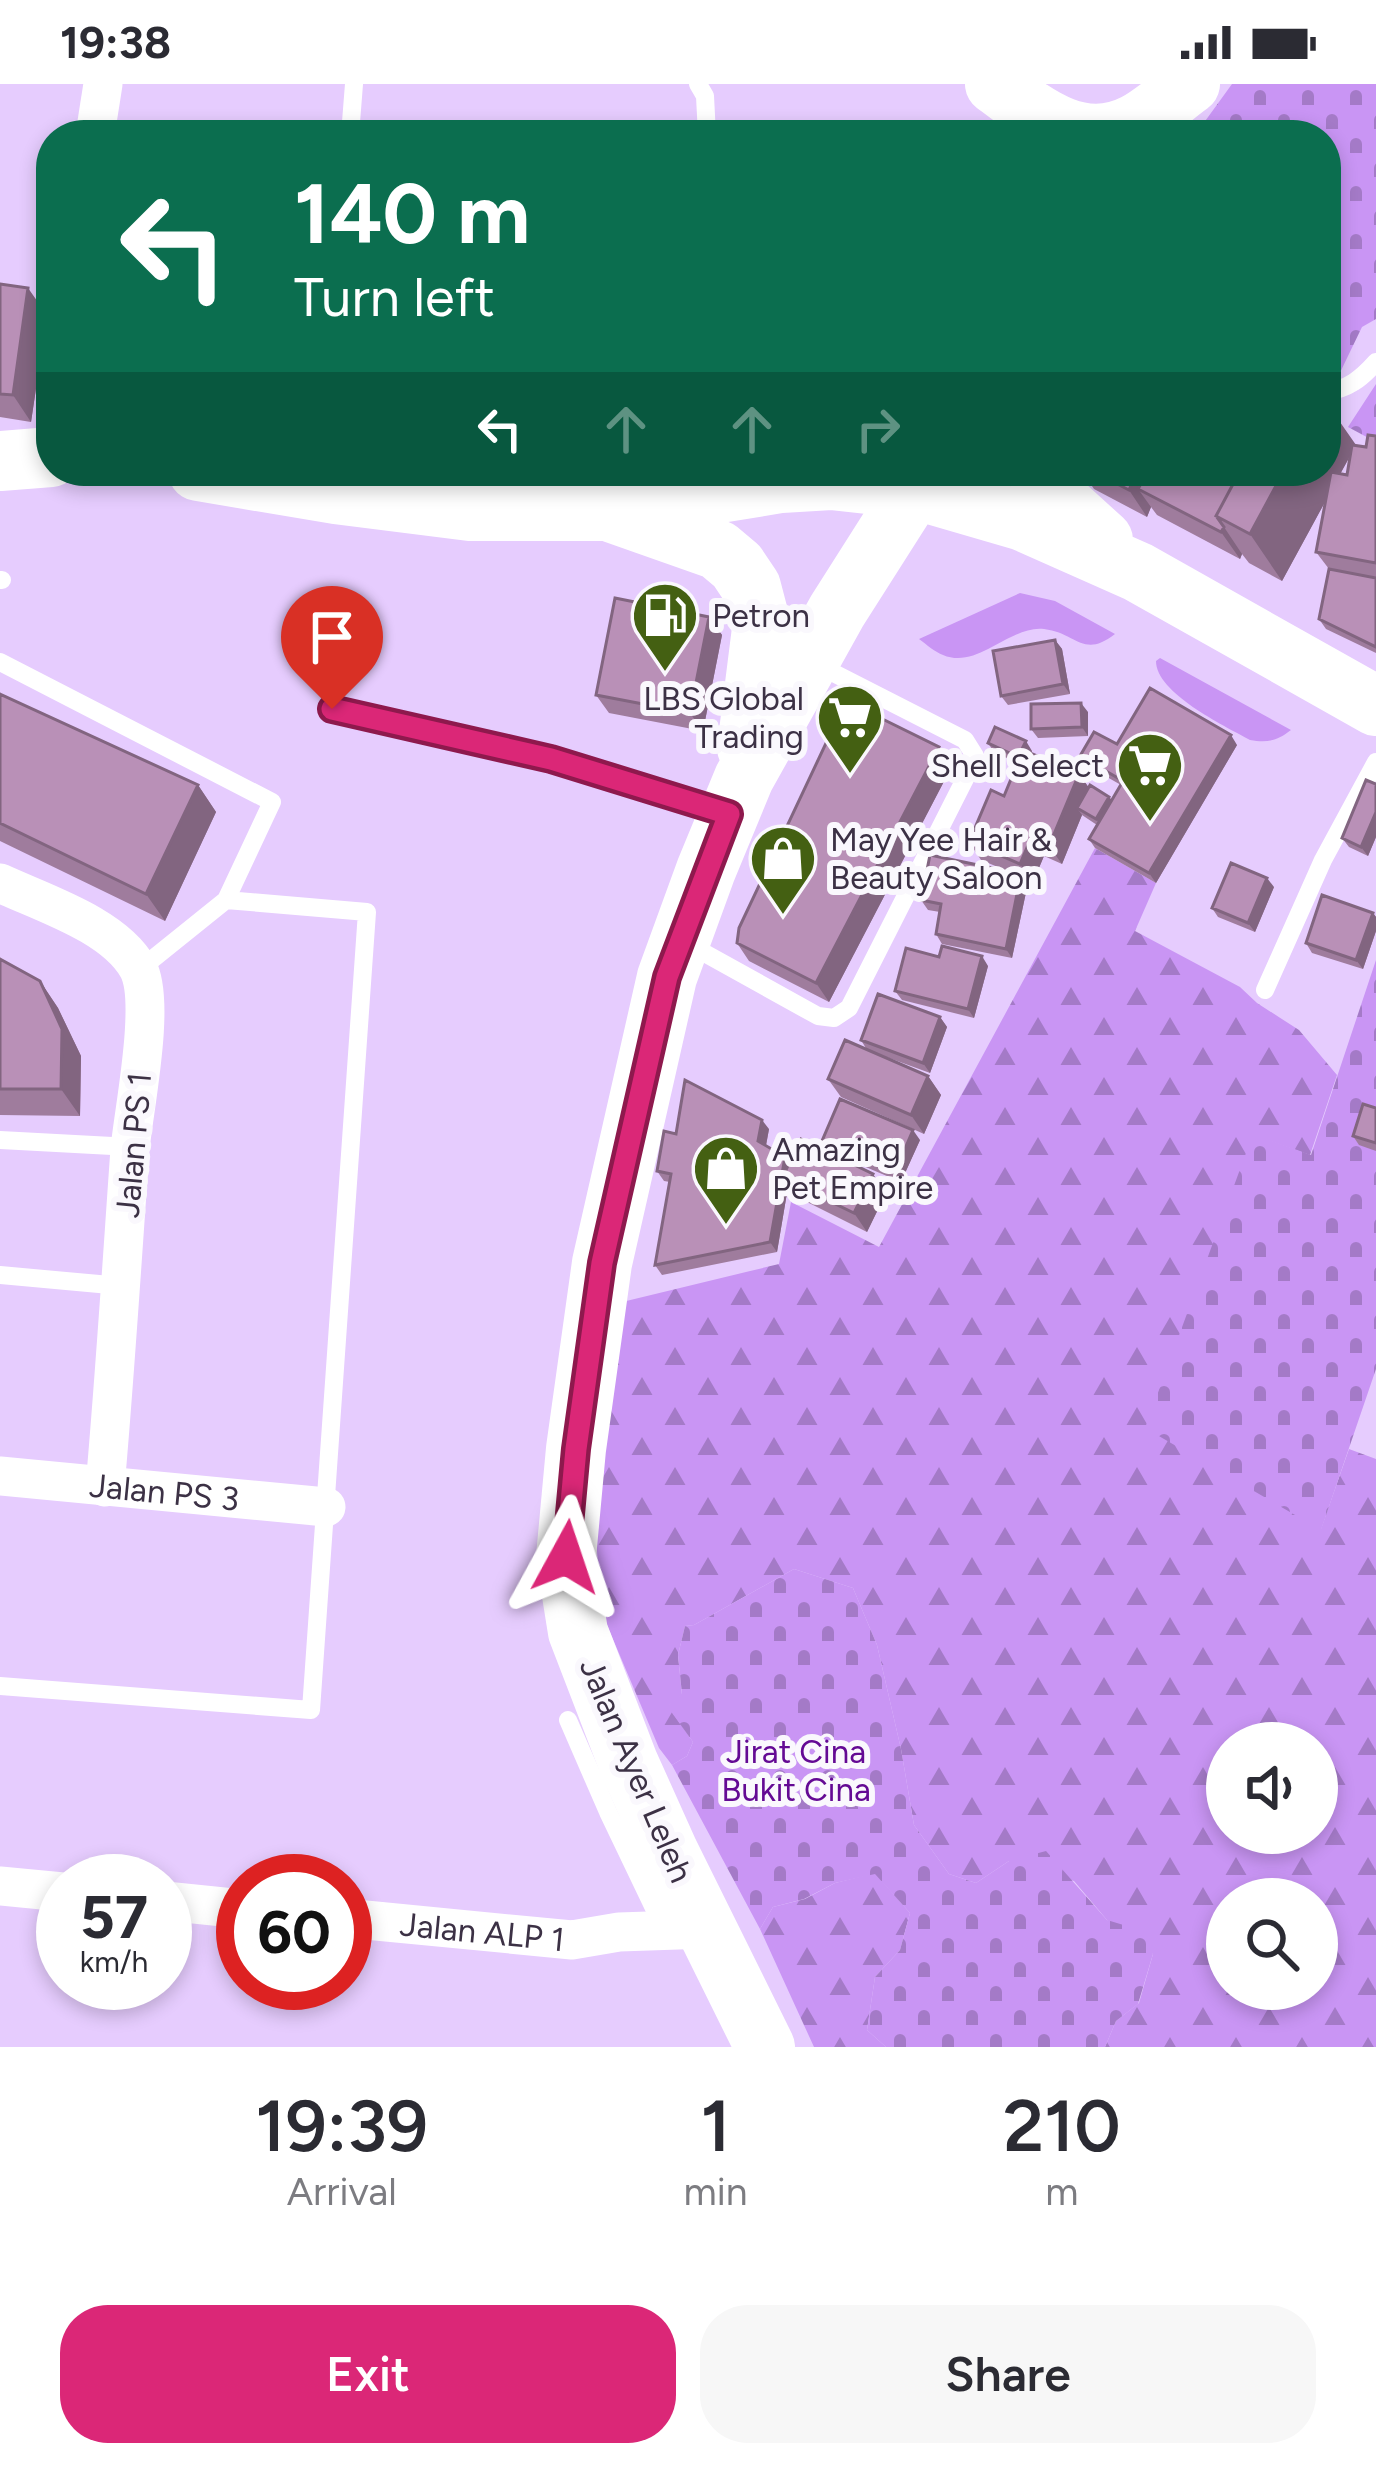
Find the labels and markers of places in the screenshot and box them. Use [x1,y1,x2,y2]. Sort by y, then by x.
fuel station icon: Petron [630,580,700,674]
pin [281,586,383,709]
place label: Petron [712,596,810,635]
place label: LBS Global Trading [643,679,804,756]
supermarket icon: LBS Global Trading [815,682,885,776]
supermarket icon: Shell Select [1115,730,1185,824]
place label: Shell Select [931,746,1104,785]
place label: May Yee Hair & Beauty Saloon [830,820,1052,897]
shop icon: May Yee Hair & Beauty Saloon [748,823,818,917]
place label: Amazing Pet Empire [772,1130,933,1207]
shop icon: Amazing Pet Empire [691,1133,761,1227]

